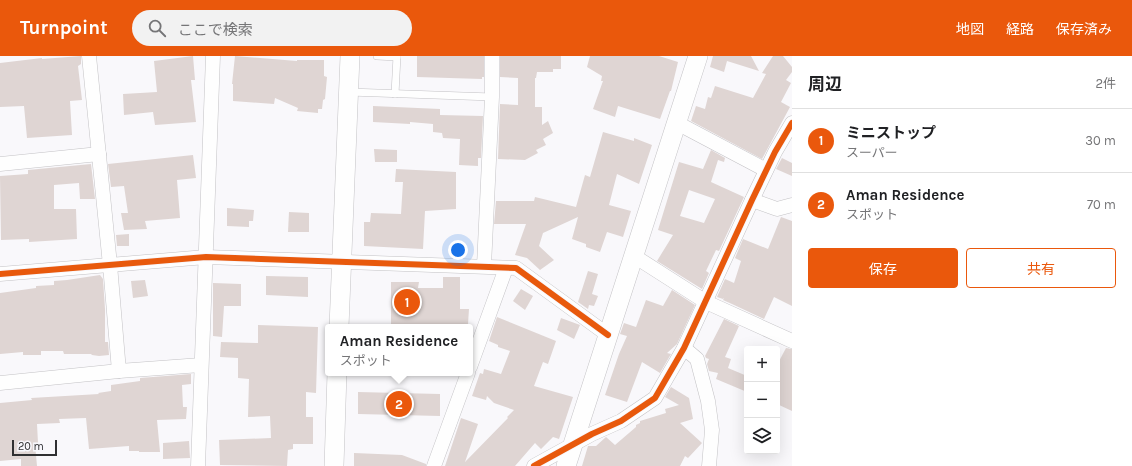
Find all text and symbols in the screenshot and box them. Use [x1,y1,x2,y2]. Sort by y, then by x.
search box [132,10,412,46]
text: Turnpoint [20,17,108,39]
icon: search [146,17,168,39]
text: ここで検索 [178,21,253,39]
text: 地図 [956,21,984,38]
text: 経路 [1006,21,1034,38]
text: 保存済み [1056,21,1112,38]
text: 周辺 [808,74,842,94]
text: 2件 [1095,76,1116,91]
text: ミニストップ [846,124,936,142]
text: 1 [819,133,823,148]
text: 30 m [1085,133,1116,148]
text: スーパー [846,145,898,160]
text: Aman Residence [846,186,964,204]
text: 2 [817,197,825,212]
text: 70 m [1087,197,1116,212]
text: スポット [846,207,898,222]
your location [448,240,468,260]
button: 保存 [808,248,958,288]
button: 共有 [966,248,1116,288]
pin: 1 [394,287,420,317]
popup [325,324,473,376]
text: Aman Residence [340,332,458,350]
map controls [744,346,780,454]
button: + [744,346,780,382]
text: スポット [340,353,392,368]
button: − [744,382,780,418]
pin: 2 [386,389,412,419]
button: layers [744,418,780,454]
scale bar [12,438,57,457]
text: 20 m [18,440,44,453]

